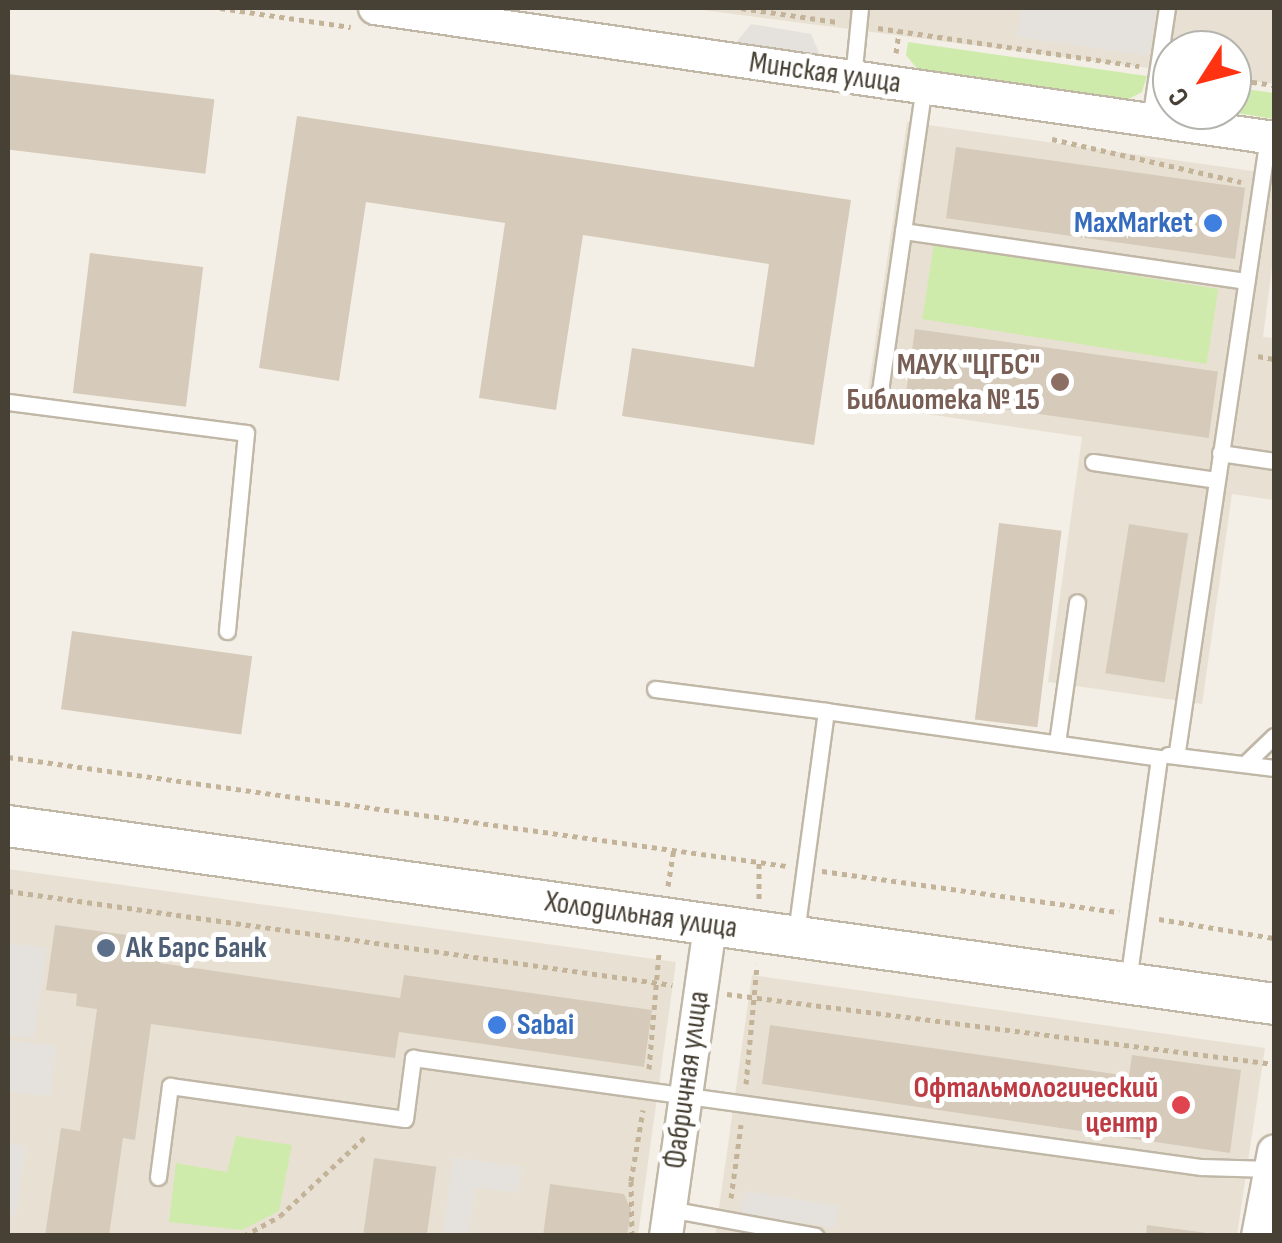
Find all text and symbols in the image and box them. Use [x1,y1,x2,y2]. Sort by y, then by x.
north arrow [1152,30,1252,130]
street label: Минская улица [747,45,903,101]
text: С [1161,81,1197,112]
place label: MaxMarket [1074,205,1193,241]
marker: MaxMarket [1202,212,1224,234]
place label: МАУК "ЦГБС" Библиотека № 15 [847,347,1040,418]
marker: МАУК "ЦГБС" Библиотека № 15 [1049,371,1071,393]
street label: Холодильная улица [543,884,739,946]
place label: Ак Барс Банк [126,930,266,966]
marker: Ак Барс Банк [95,937,117,959]
street label: Фабричная улица [657,989,717,1171]
place label: Sabai [517,1007,574,1043]
marker: Sabai [486,1014,508,1036]
place label: Офтальмологический центр [913,1070,1158,1140]
marker: Офтальмологический центр [1168,1092,1194,1118]

